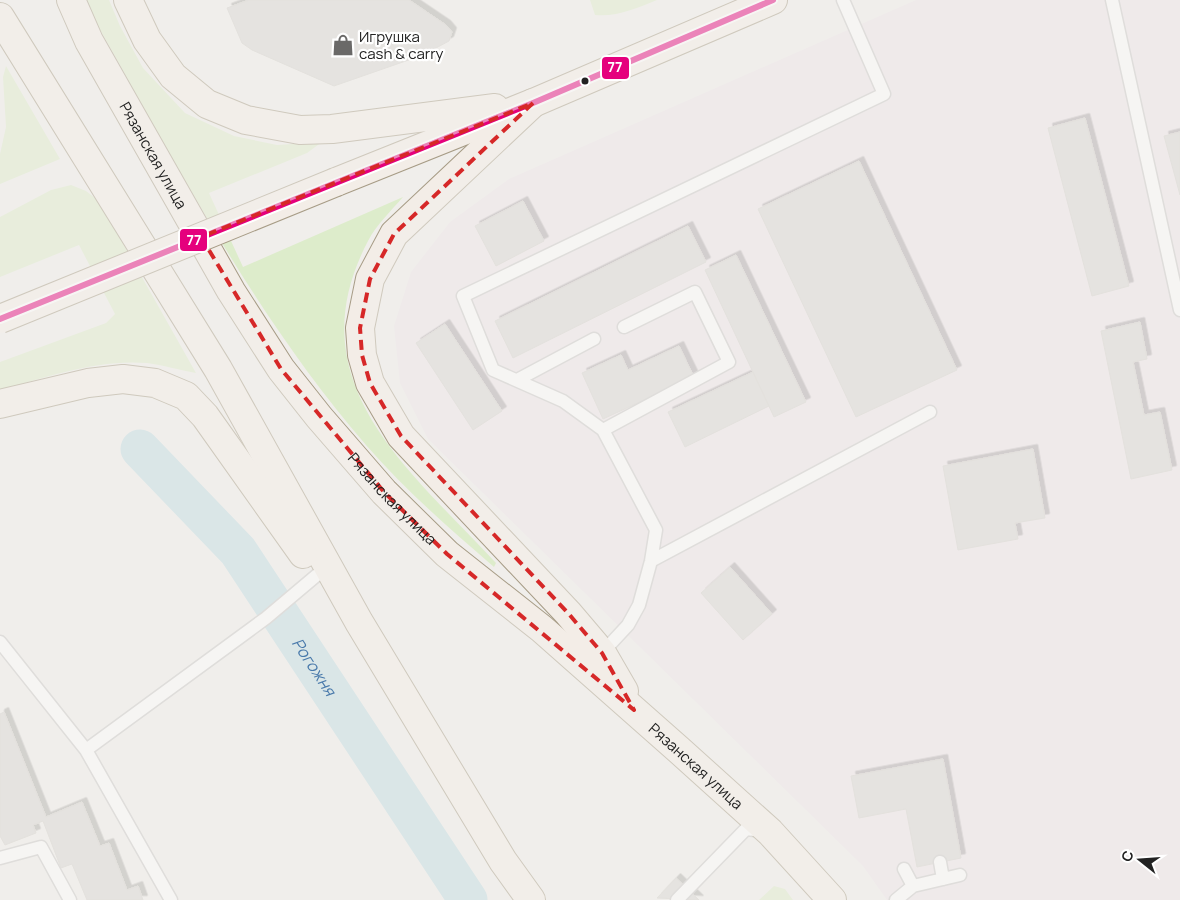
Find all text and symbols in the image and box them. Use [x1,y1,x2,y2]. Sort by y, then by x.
place label: Игрушка cash & carry [359,26,443,64]
shop icon: Игрушка cash & carry [330,32,356,58]
line badge: 77 [601,56,630,80]
text: 77 [607,57,623,76]
unlabelled marker [580,76,590,86]
street label: Рязанская улица [115,98,193,212]
line badge: 77 [179,228,208,252]
text: 77 [186,230,202,249]
street label: Рязанская улица [344,448,442,549]
water label: Рогожня [287,633,342,701]
street label: Рязанская улица [645,718,748,814]
north arrow [1115,835,1165,885]
text: С [1116,848,1138,864]

